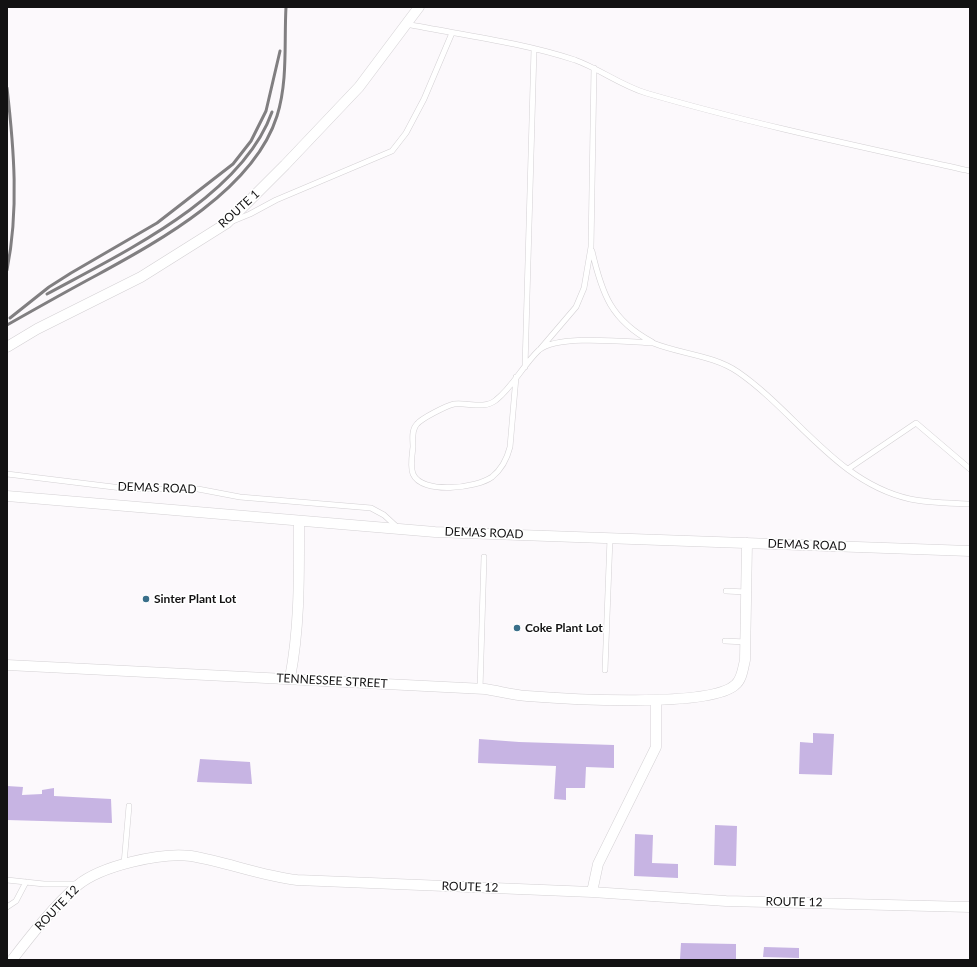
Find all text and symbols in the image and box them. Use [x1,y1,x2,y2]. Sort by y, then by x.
street label: ROUTE 1 [216,187,262,231]
street label: DEMAS ROAD [117,479,197,497]
street label: DEMAS ROAD [444,524,524,542]
street label: DEMAS ROAD [767,536,847,554]
place label: Sinter Plant Lot [154,592,236,606]
marker: Sinter Plant Lot [141,594,151,604]
place label: Coke Plant Lot [525,621,603,635]
marker: Coke Plant Lot [512,623,522,633]
street label: TENNESSEE STREET [276,671,388,691]
street label: ROUTE 12 [441,879,499,895]
street label: ROUTE 12 [32,883,82,933]
street label: ROUTE 12 [765,894,823,910]

